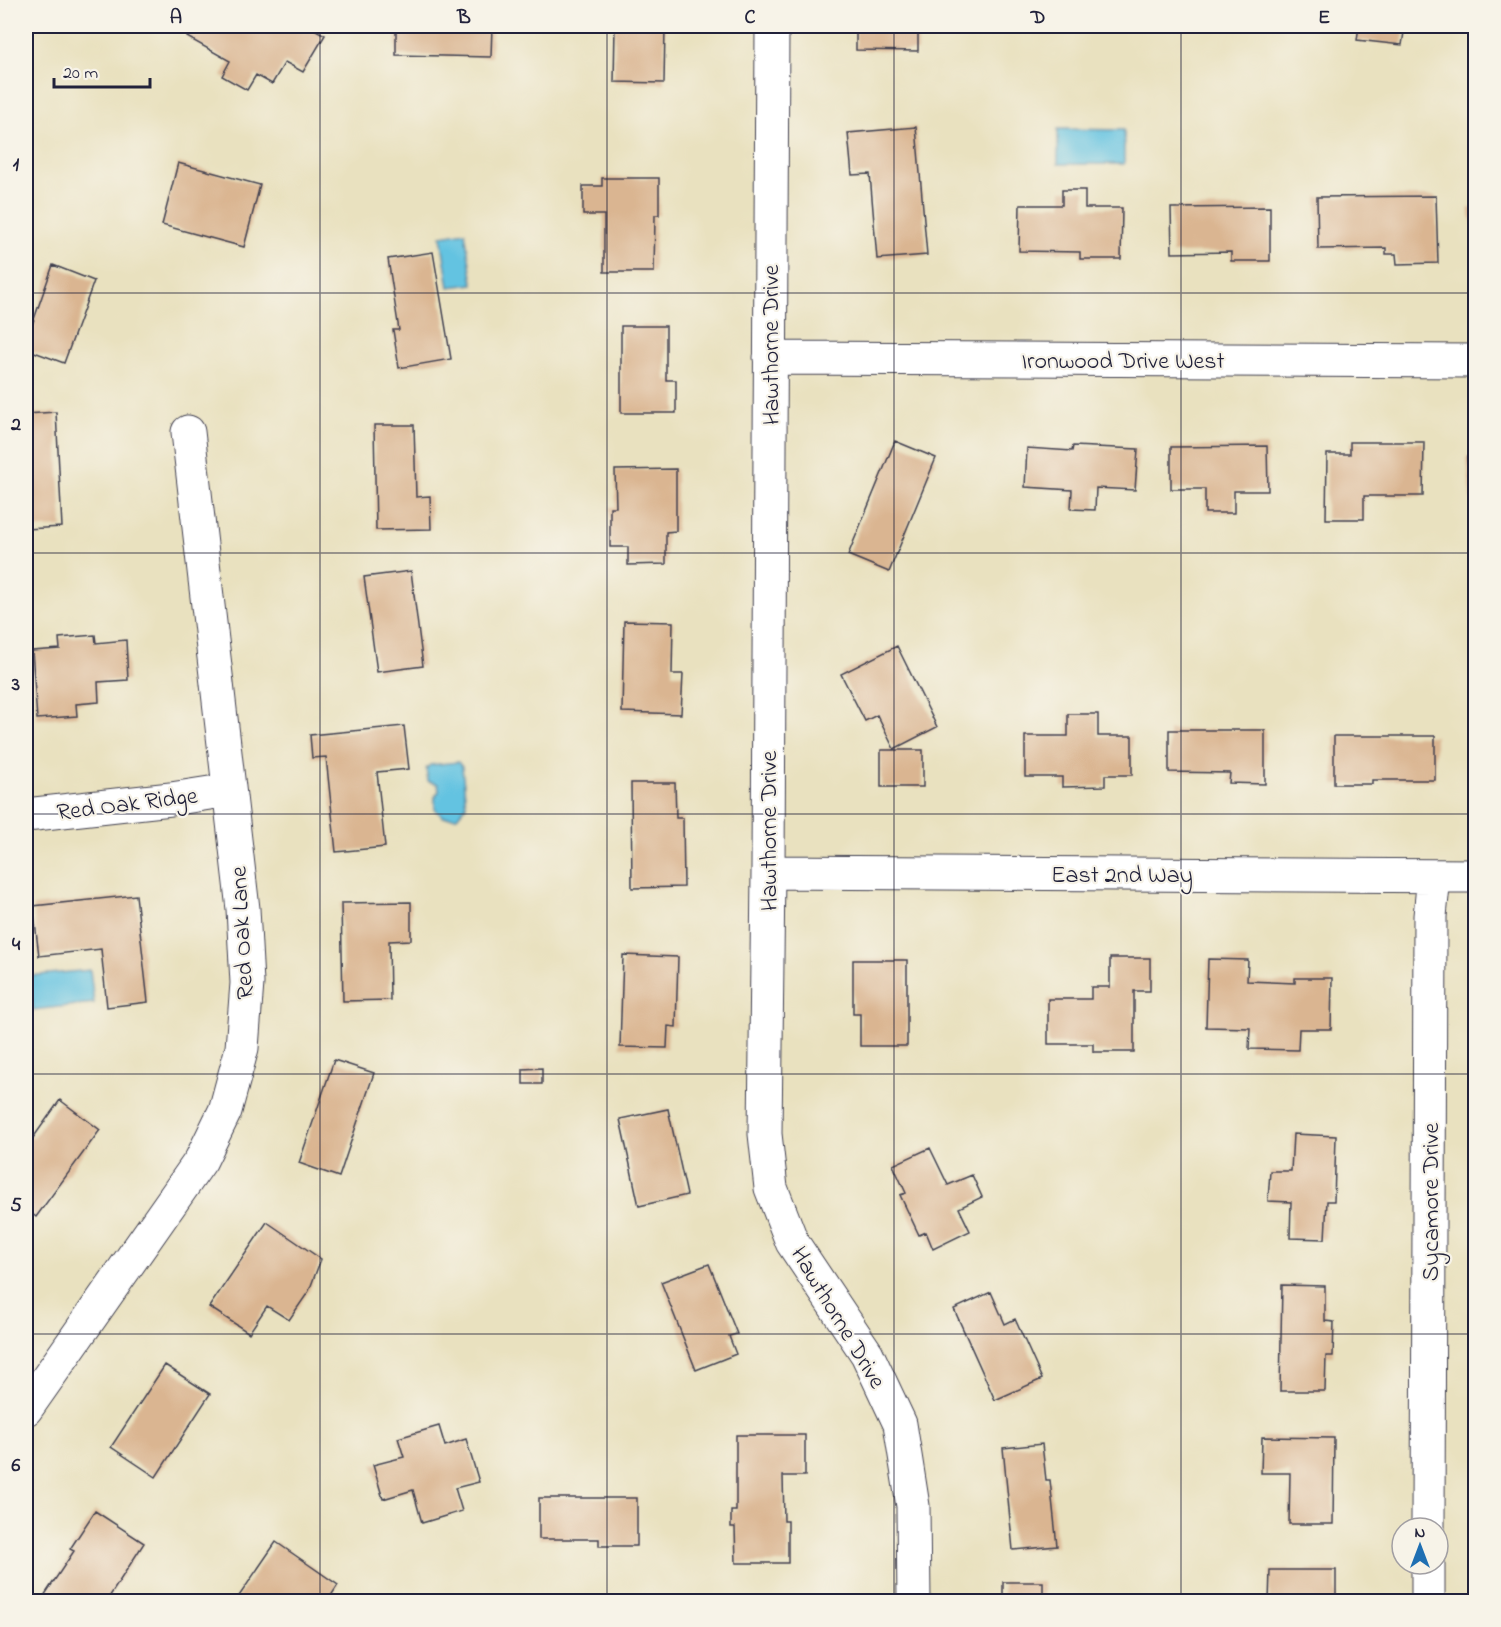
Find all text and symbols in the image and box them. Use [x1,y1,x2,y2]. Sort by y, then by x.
text: A [170,4,182,33]
text: B [456,4,471,33]
text: C [745,4,756,33]
text: D [1030,4,1045,33]
text: E [1318,4,1330,33]
scale bar [54,51,150,89]
text: 20 m [63,61,98,87]
text: 1 [13,151,20,180]
street label: Hawthorne Drive [755,264,790,425]
street label: Ironwood Drive West [1021,345,1225,380]
text: 2 [10,411,21,440]
text: 3 [11,671,20,700]
street label: Hawthorne Drive [753,750,788,911]
street label: Red Oak Ridge [55,779,200,831]
street label: East 2nd Way [1051,859,1193,895]
street label: Red Oak Lane [223,865,264,1000]
text: 4 [12,931,21,960]
street label: Sycamore Drive [1415,1123,1451,1281]
text: 5 [10,1192,22,1221]
street label: Hawthorne Drive [780,1240,893,1396]
text: 6 [12,1452,21,1481]
north arrow [1390,1516,1450,1576]
text: N [1415,1521,1426,1545]

